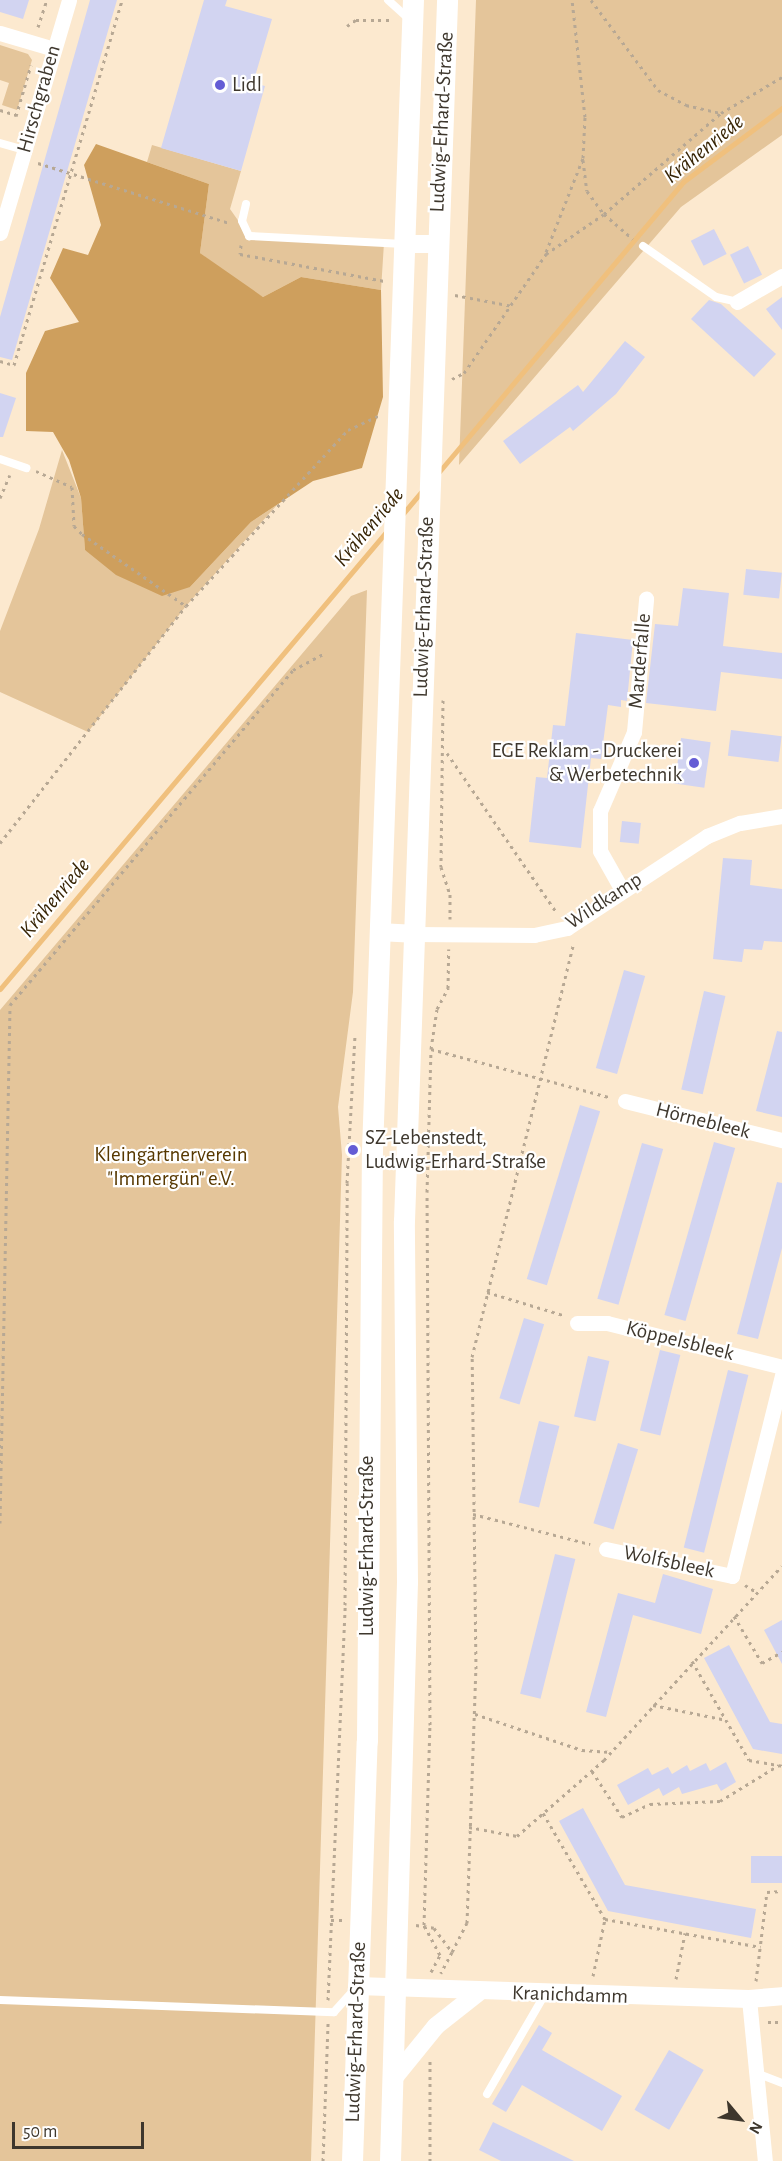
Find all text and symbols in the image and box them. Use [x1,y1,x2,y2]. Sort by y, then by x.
street label: Ludwig-Erhard-Straße [425,31,459,213]
street label: Hirschgraben [12,42,66,156]
place label: Lidl [232,72,262,98]
marker: Lidl [213,78,227,92]
water label: Krähenriede [659,109,749,189]
water label: Krähenriede [328,482,410,572]
street label: Ludwig-Erhard-Straße [408,516,440,698]
street label: Marderfalle [623,612,657,710]
place label: EGE Reklam - Druckerei & Werbetechnik [491,738,682,788]
marker: EGE Reklam - Druckerei & Werbetechnik [687,756,701,770]
water label: Krähenriede [14,853,96,943]
street label: Wildkamp [561,867,647,935]
street label: Hörnebleek [653,1097,753,1145]
place label: SZ-Lebenstedt, Ludwig-Erhard-Straße [365,1125,546,1175]
park label: Kleingärtnerverein "Immergün" e.V. [94,1142,248,1192]
marker: SZ-Lebenstedt, Ludwig-Erhard-Straße [346,1143,360,1157]
street label: Köppelsbleek [623,1315,737,1367]
street label: Ludwig-Erhard-Straße [354,1456,380,1636]
street label: Wolfsbleek [621,1540,717,1584]
street label: Ludwig-Erhard-Straße [340,1941,372,2123]
street label: Kranichdamm [512,1980,628,2010]
north arrow [710,2089,770,2149]
scale bar [15,2110,147,2148]
text: N [746,2119,765,2136]
text: 50 m [23,2123,57,2141]

